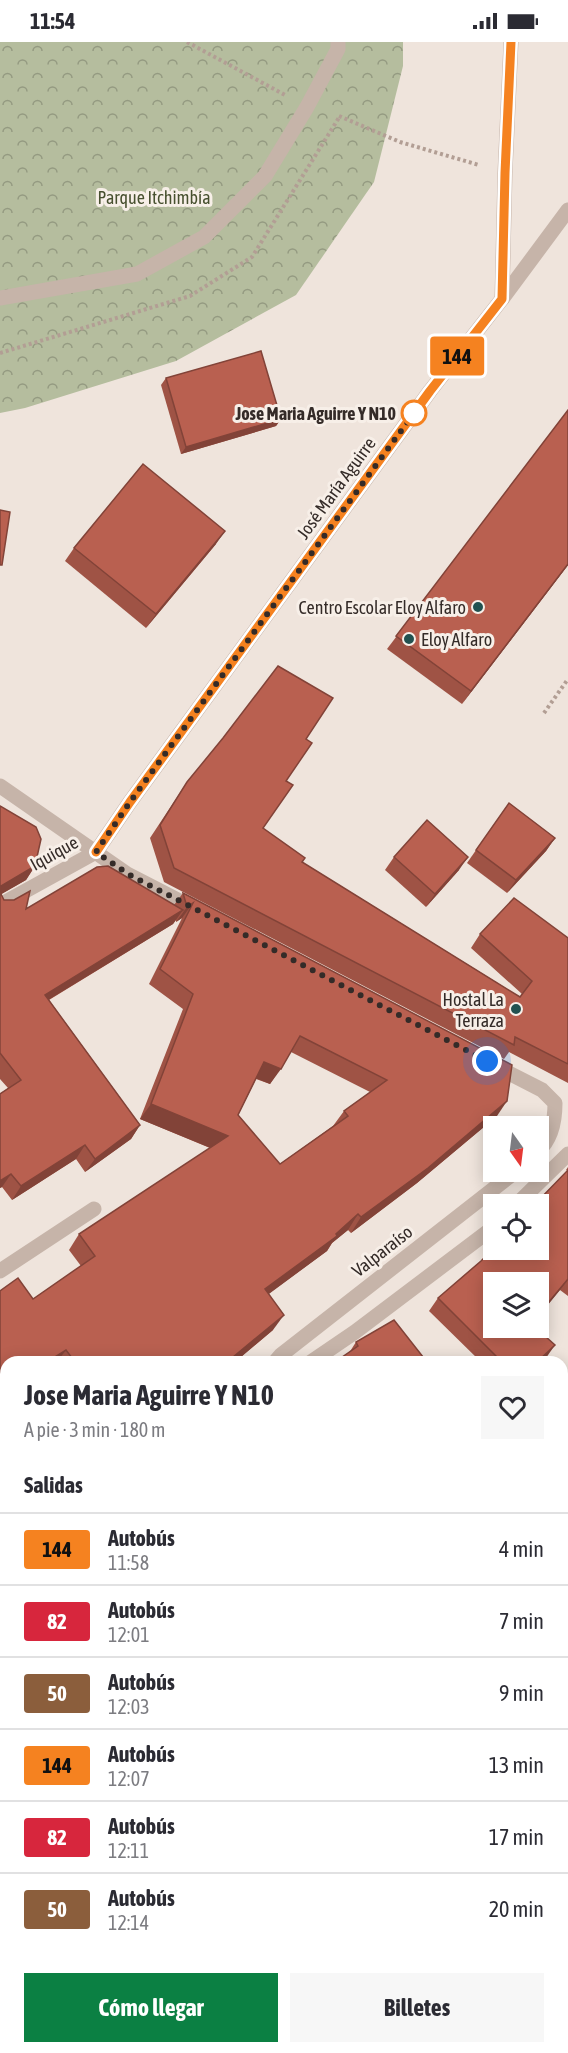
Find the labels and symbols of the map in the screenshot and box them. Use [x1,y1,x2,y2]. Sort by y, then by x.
park label: Parque Itchimbía [97,187,211,208]
line badge: 144 [422,336,492,376]
marker: Jose Maria Aguirre Y N10 [401,400,427,426]
place label: Jose Maria Aguirre Y N10 [234,403,396,424]
street label: José María Aguirre [292,433,380,543]
place label: Centro Escolar Eloy Alfaro [298,597,466,618]
marker: Centro Escolar Eloy Alfaro [471,600,485,614]
place label: Eloy Alfaro [421,629,492,650]
marker: Eloy Alfaro [402,632,416,646]
street label: Iquique [26,831,82,875]
place label: Hostal La Terraza [443,989,504,1031]
marker: Hostal La Terraza [509,1002,523,1016]
your location [472,1046,502,1076]
north arrow [483,1116,549,1182]
street label: Valparaíso [348,1221,416,1281]

